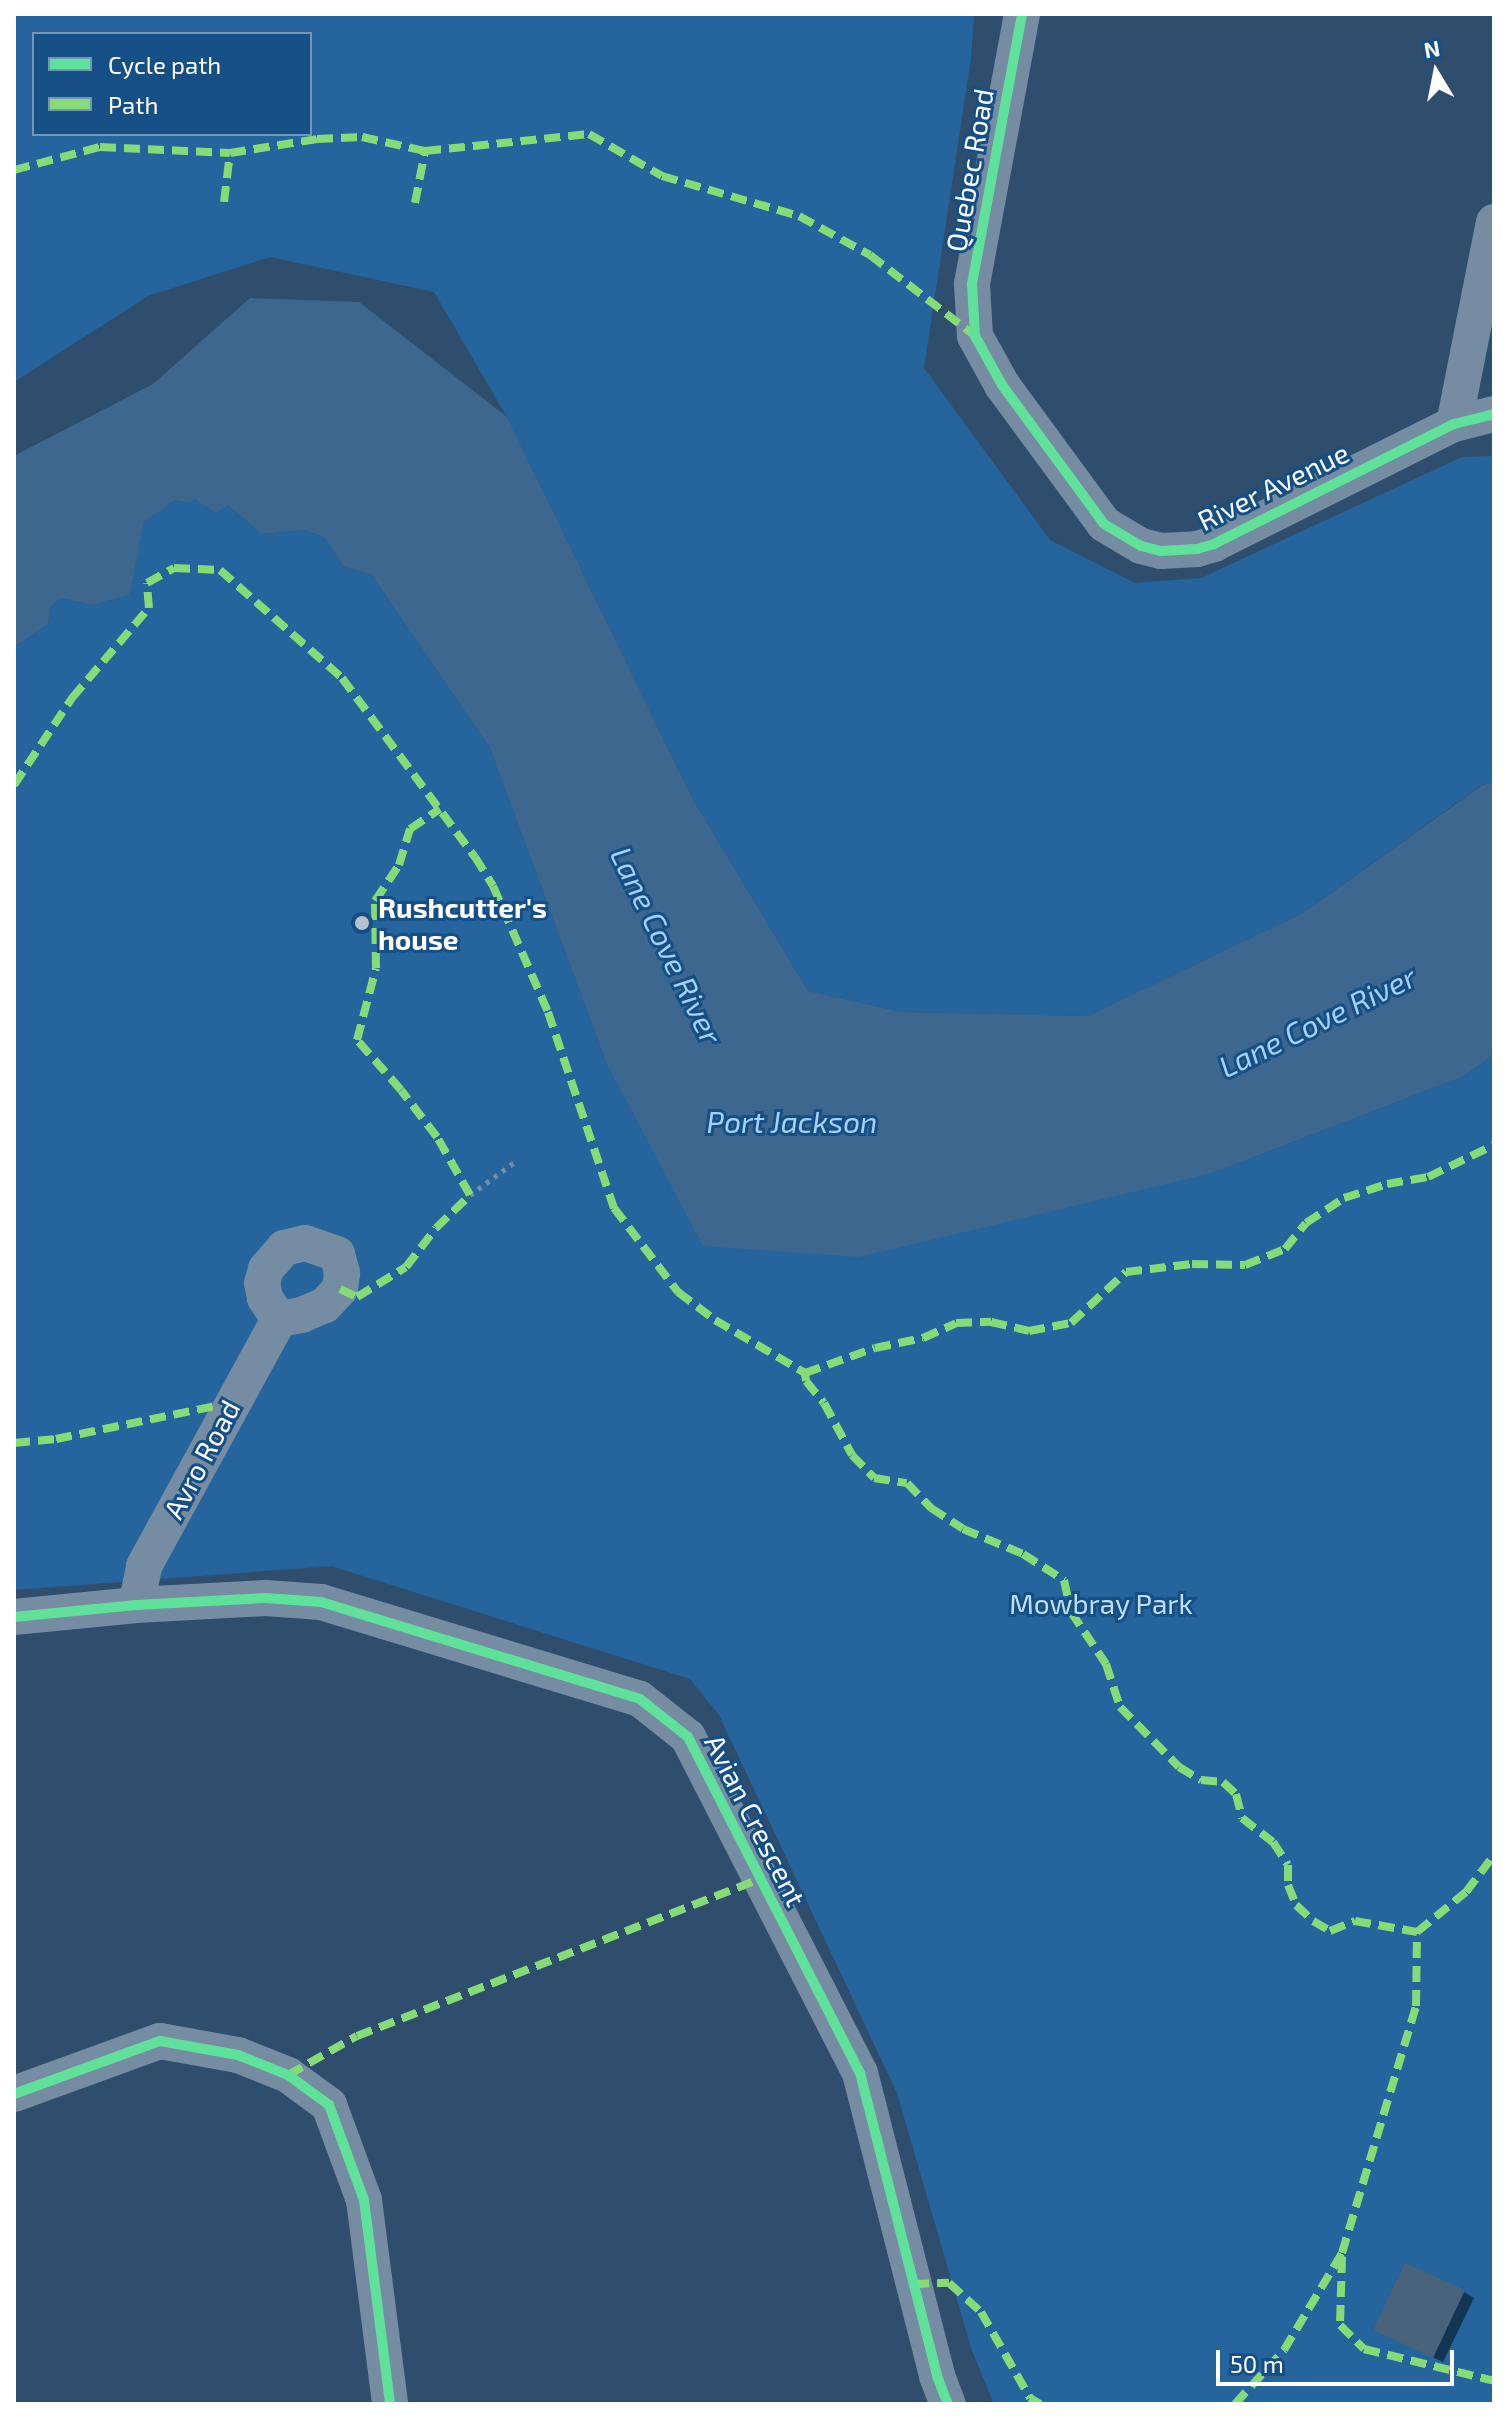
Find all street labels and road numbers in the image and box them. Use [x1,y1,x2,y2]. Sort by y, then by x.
street label: Quebec Road [938,86,1000,254]
street label: River Avenue [1191,435,1355,537]
street label: Avro Road [156,1394,246,1524]
street label: Avian Crescent [698,1729,814,1911]

